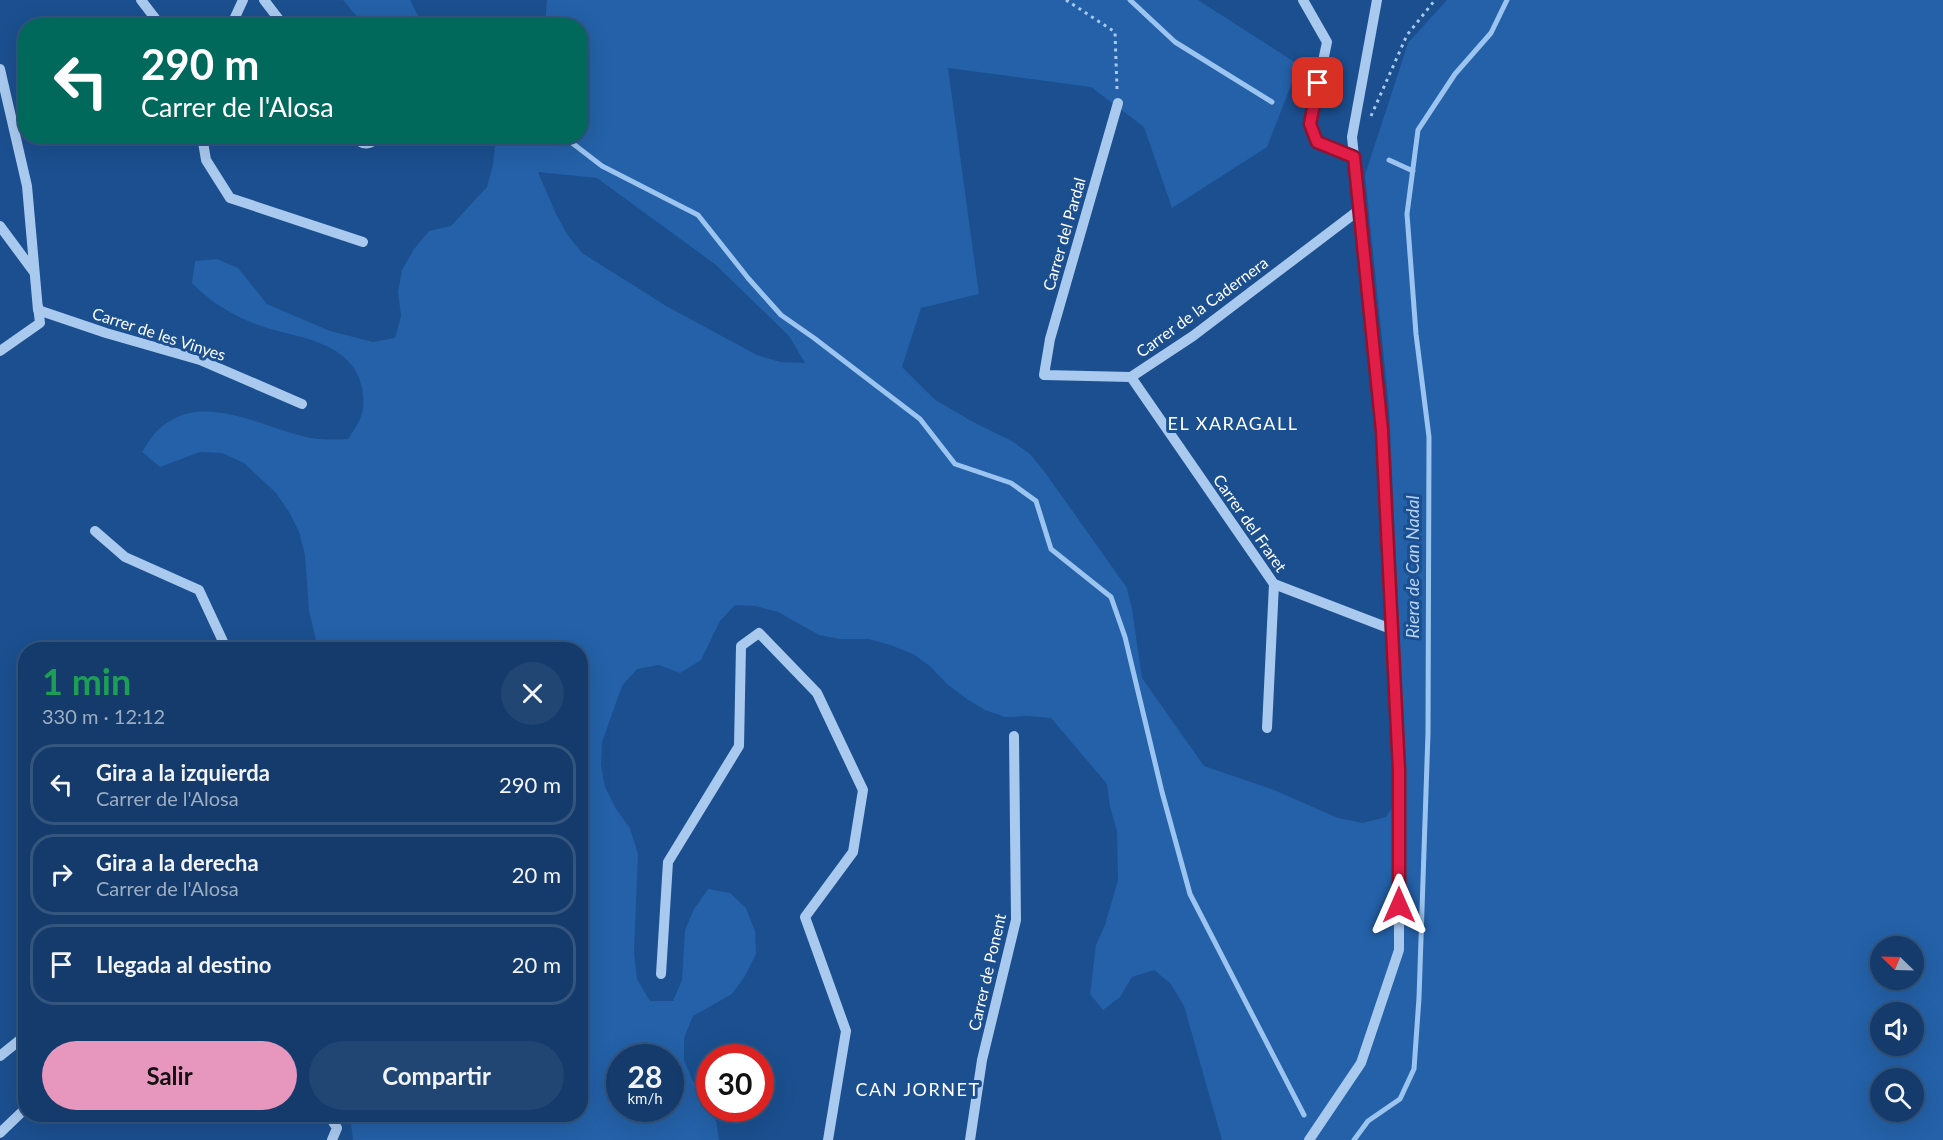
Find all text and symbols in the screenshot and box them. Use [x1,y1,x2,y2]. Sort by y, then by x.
text: 290 m [141,39,259,89]
icon: left [42,42,120,120]
pin [1292,57,1343,108]
icon: arrive [1301,66,1334,99]
text: Carrer de l'Alosa [141,90,334,123]
street label: Carrer del Pardal [1038,175,1089,293]
street label: Carrer de la Cadernera [1132,252,1271,361]
street label: Carrer de les Vinyes [90,303,228,364]
district label: EL XARAGALL [1168,412,1298,434]
street label: Carrer del Fraret [1210,470,1291,575]
water label: Riera de Can Nadal [1401,495,1423,639]
text: 1 min [42,659,131,703]
button: close [501,662,564,725]
text: 330 m · 12:12 [42,704,165,728]
text: Gira a la izquierda [96,759,270,786]
icon: left [45,768,78,801]
text: 290 m [499,771,561,798]
text: Carrer de l'Alosa [96,786,239,810]
text: Gira a la derecha [96,849,259,876]
icon: right [45,858,78,891]
text: 20 m [512,861,561,888]
position arrow [1367,873,1431,937]
text: Carrer de l'Alosa [96,876,239,900]
street label: Carrer de Ponent [964,911,1009,1032]
north arrow [1870,936,1924,990]
map controls [1870,936,1924,1122]
icon: arrive [45,948,78,981]
text: Llegada al destino [96,951,272,978]
text: 20 m [512,951,561,978]
button: sound [1870,1002,1924,1056]
button: Salir [42,1041,297,1110]
button: Compartir [309,1041,564,1110]
speed limit sign: 30 [696,1044,774,1122]
text: 28 [628,1058,662,1094]
button: search [1870,1068,1924,1122]
district label: CAN JORNET [855,1078,981,1100]
text: km/h [627,1089,663,1107]

